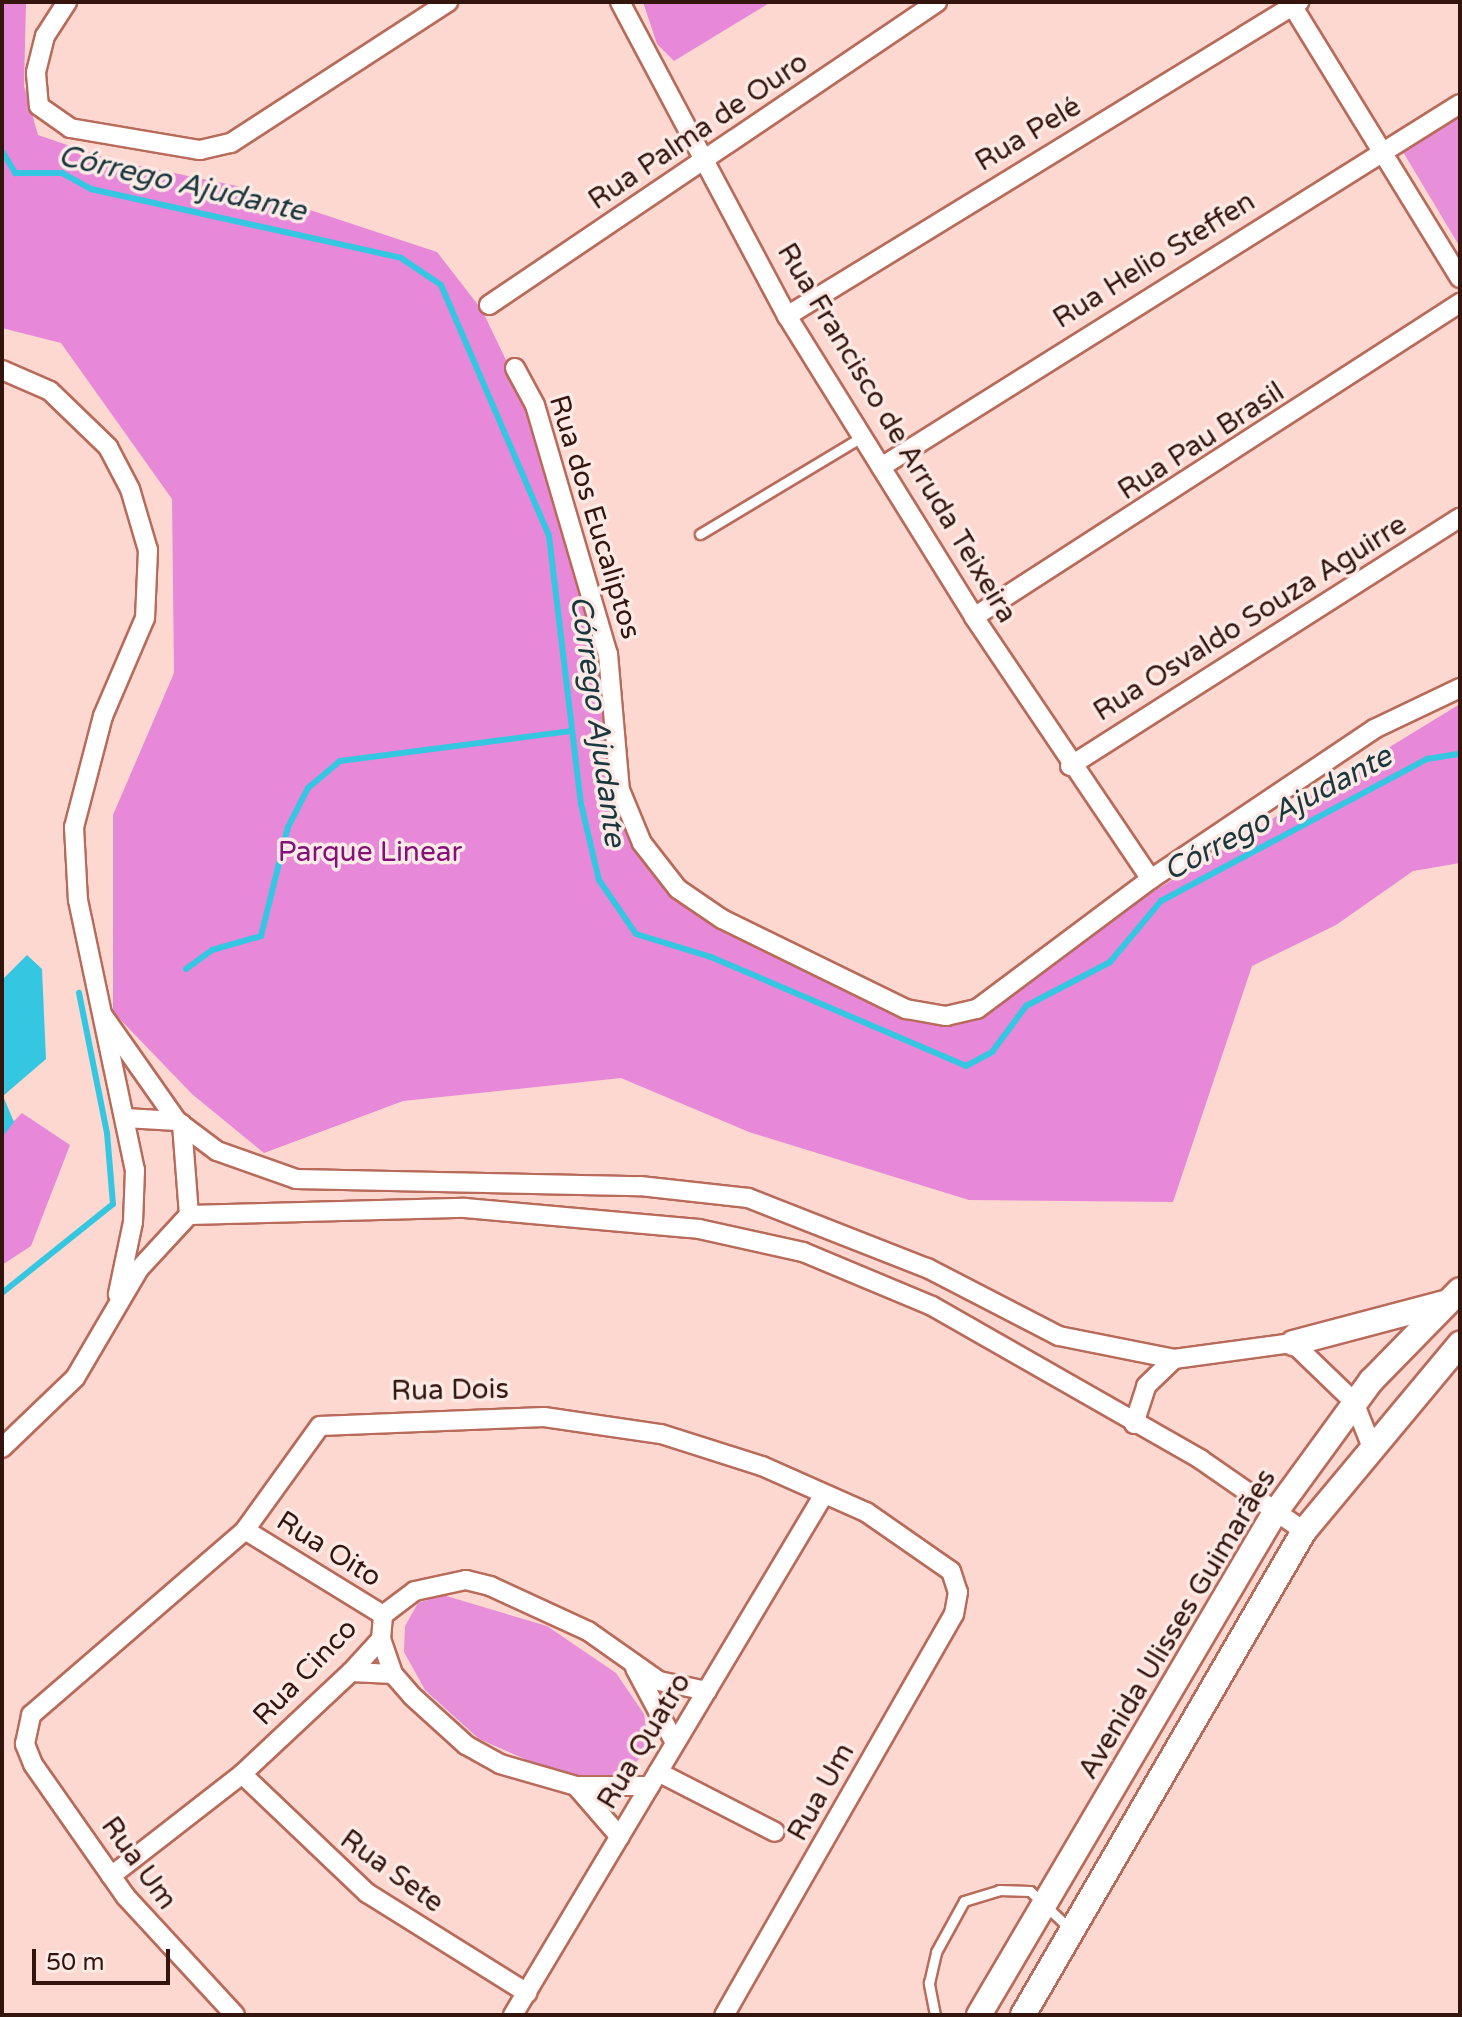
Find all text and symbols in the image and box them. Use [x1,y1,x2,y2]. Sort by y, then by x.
street label: Rua Palma de Ouro [582,45,814,217]
street label: Rua Pelé [969,89,1087,179]
water label: Córrego Ajudante [55,138,309,230]
street label: Rua Helio Steffen [1047,184,1261,336]
street label: Rua Francisco de Arruda Teixeira [770,237,1024,629]
street label: Rua Pau Brasil [1112,375,1290,507]
street label: Rua dos Eucaliptos [542,391,648,643]
street label: Rua Osvaldo Souza Aguirre [1087,508,1413,728]
water label: Córrego Ajudante [562,593,632,849]
water label: Córrego Ajudante [1158,739,1398,889]
park label: Parque Linear [278,835,462,869]
street label: Rua Dois [391,1372,509,1408]
street label: Avenida Ulisses Guimarães [1071,1463,1283,1785]
street label: Rua Oito [271,1504,387,1594]
street label: Rua Cinco [246,1612,364,1732]
street label: Rua Quatro [590,1667,698,1815]
street label: Rua Um [781,1737,861,1847]
street label: Rua Um [94,1810,184,1916]
street label: Rua Sete [334,1822,450,1920]
scale bar [36,1933,174,1983]
text: 50 m [46,1948,104,1977]

